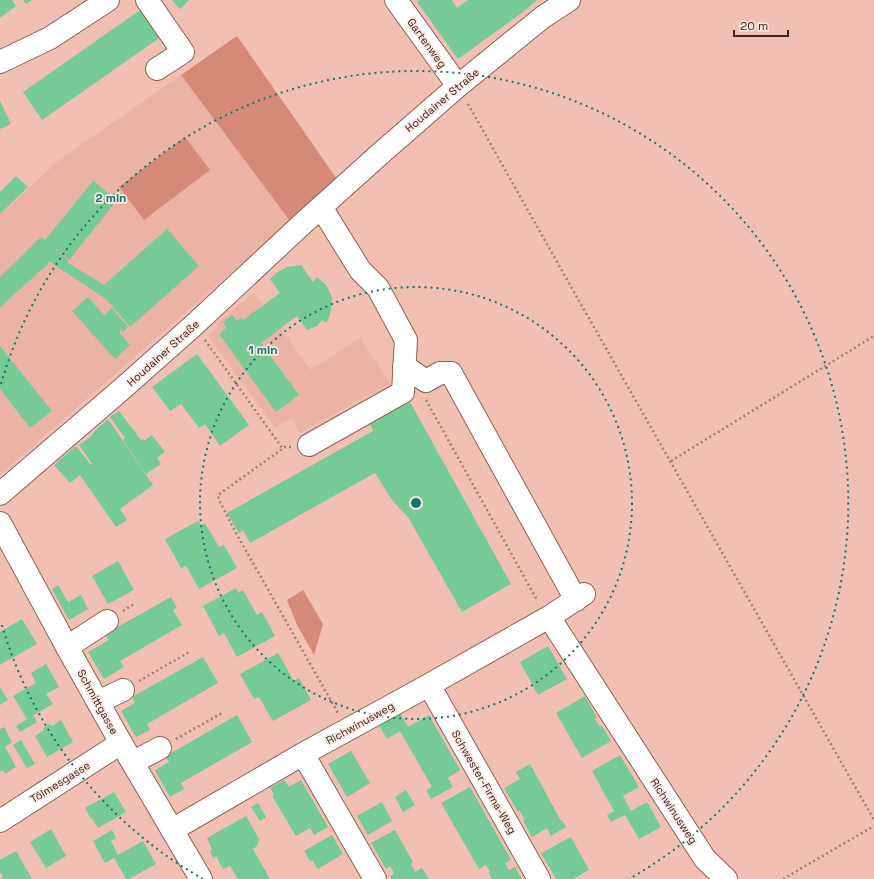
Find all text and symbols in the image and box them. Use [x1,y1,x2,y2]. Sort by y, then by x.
scale bar [734,12,788,38]
street label: Gartenweg [404,15,450,71]
text: 20 m [740,18,768,34]
street label: Houdainer Straße [402,65,482,135]
text: 2 min [95,190,127,206]
street label: Houdainer Straße [124,317,202,389]
text: 1 min [248,342,278,358]
centre of rings [409,496,423,510]
street label: Schmittgasse [74,667,122,737]
street label: Richwinusweg [323,699,397,747]
street label: Schwester-Firma-Weg [449,728,519,836]
street label: Tölmesgasse [27,758,93,806]
street label: Richwinusweg [647,775,701,847]

